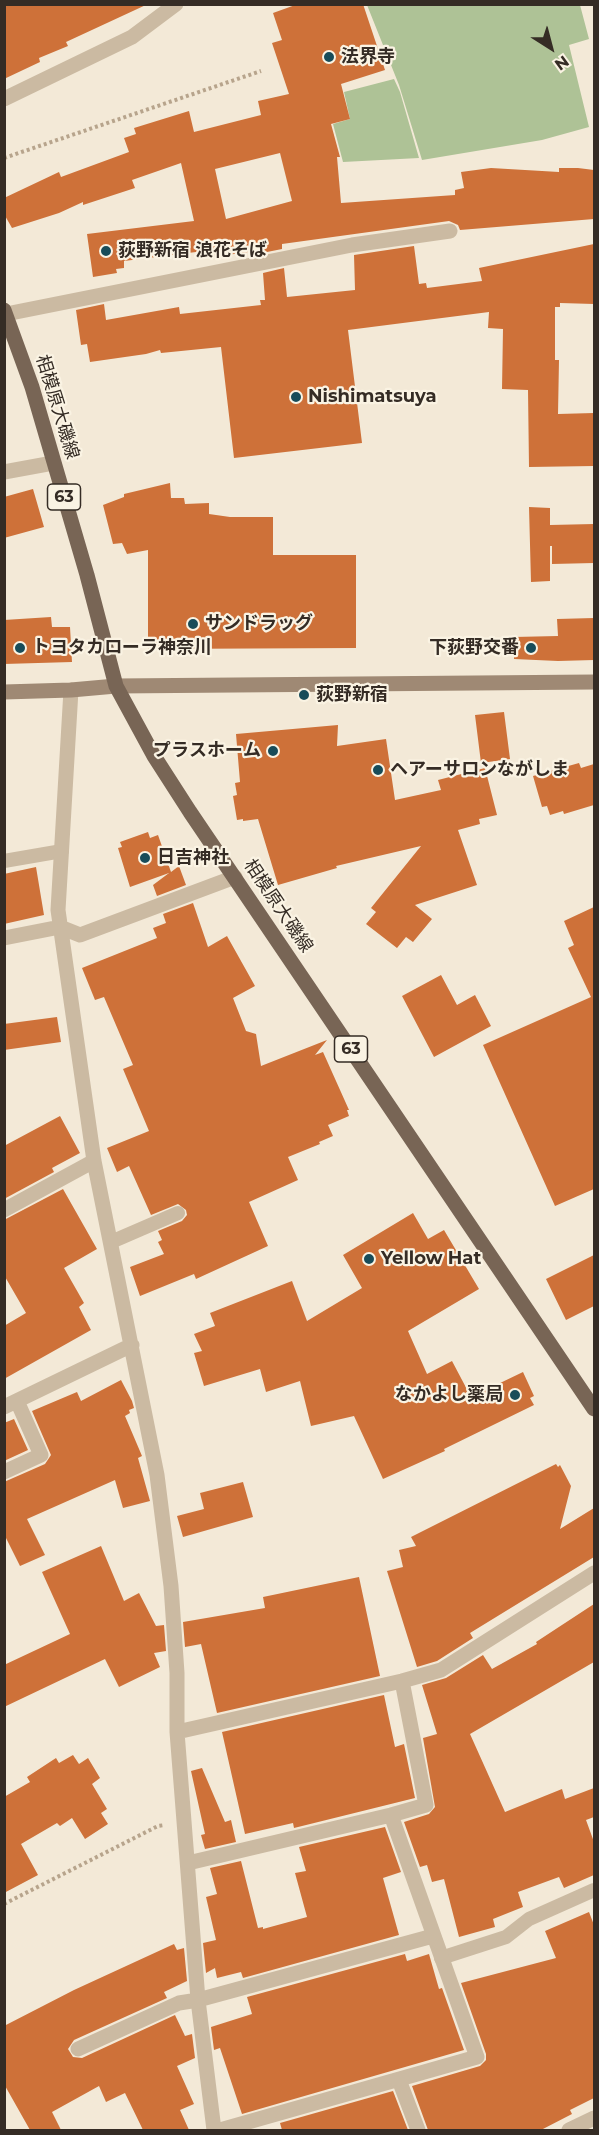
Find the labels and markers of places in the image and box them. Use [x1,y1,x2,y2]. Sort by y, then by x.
place label: 法界寺 [341,46,395,68]
marker: 法界寺 [322,50,336,64]
place label: 荻野新宿 浪花そば [118,240,267,262]
marker: 荻野新宿 浪花そば [99,244,113,258]
place label: Nishimatsuya [308,386,437,408]
marker: Nishimatsuya [289,390,303,404]
place label: サンドラッグ [205,613,313,635]
marker: サンドラッグ [186,617,200,631]
place label: トヨタカローラ神奈川 [32,637,212,659]
place label: 下荻野交番 [429,637,519,659]
marker: トヨタカローラ神奈川 [13,641,27,655]
marker: 下荻野交番 [524,641,538,655]
place label: 荻野新宿 [316,684,388,706]
marker: 荻野新宿 [297,688,311,702]
place label: プラスホーム [153,740,261,762]
marker: プラスホーム [266,744,280,758]
place label: ヘアーサロンながしま [390,759,569,781]
marker: ヘアーサロンながしま [371,763,385,777]
place label: 日吉神社 [157,847,229,869]
marker: 日吉神社 [138,851,152,865]
place label: Yellow Hat [381,1248,481,1270]
marker: Yellow Hat [362,1252,376,1266]
place label: なかよし薬局 [395,1384,503,1406]
marker: なかよし薬局 [508,1388,522,1402]

